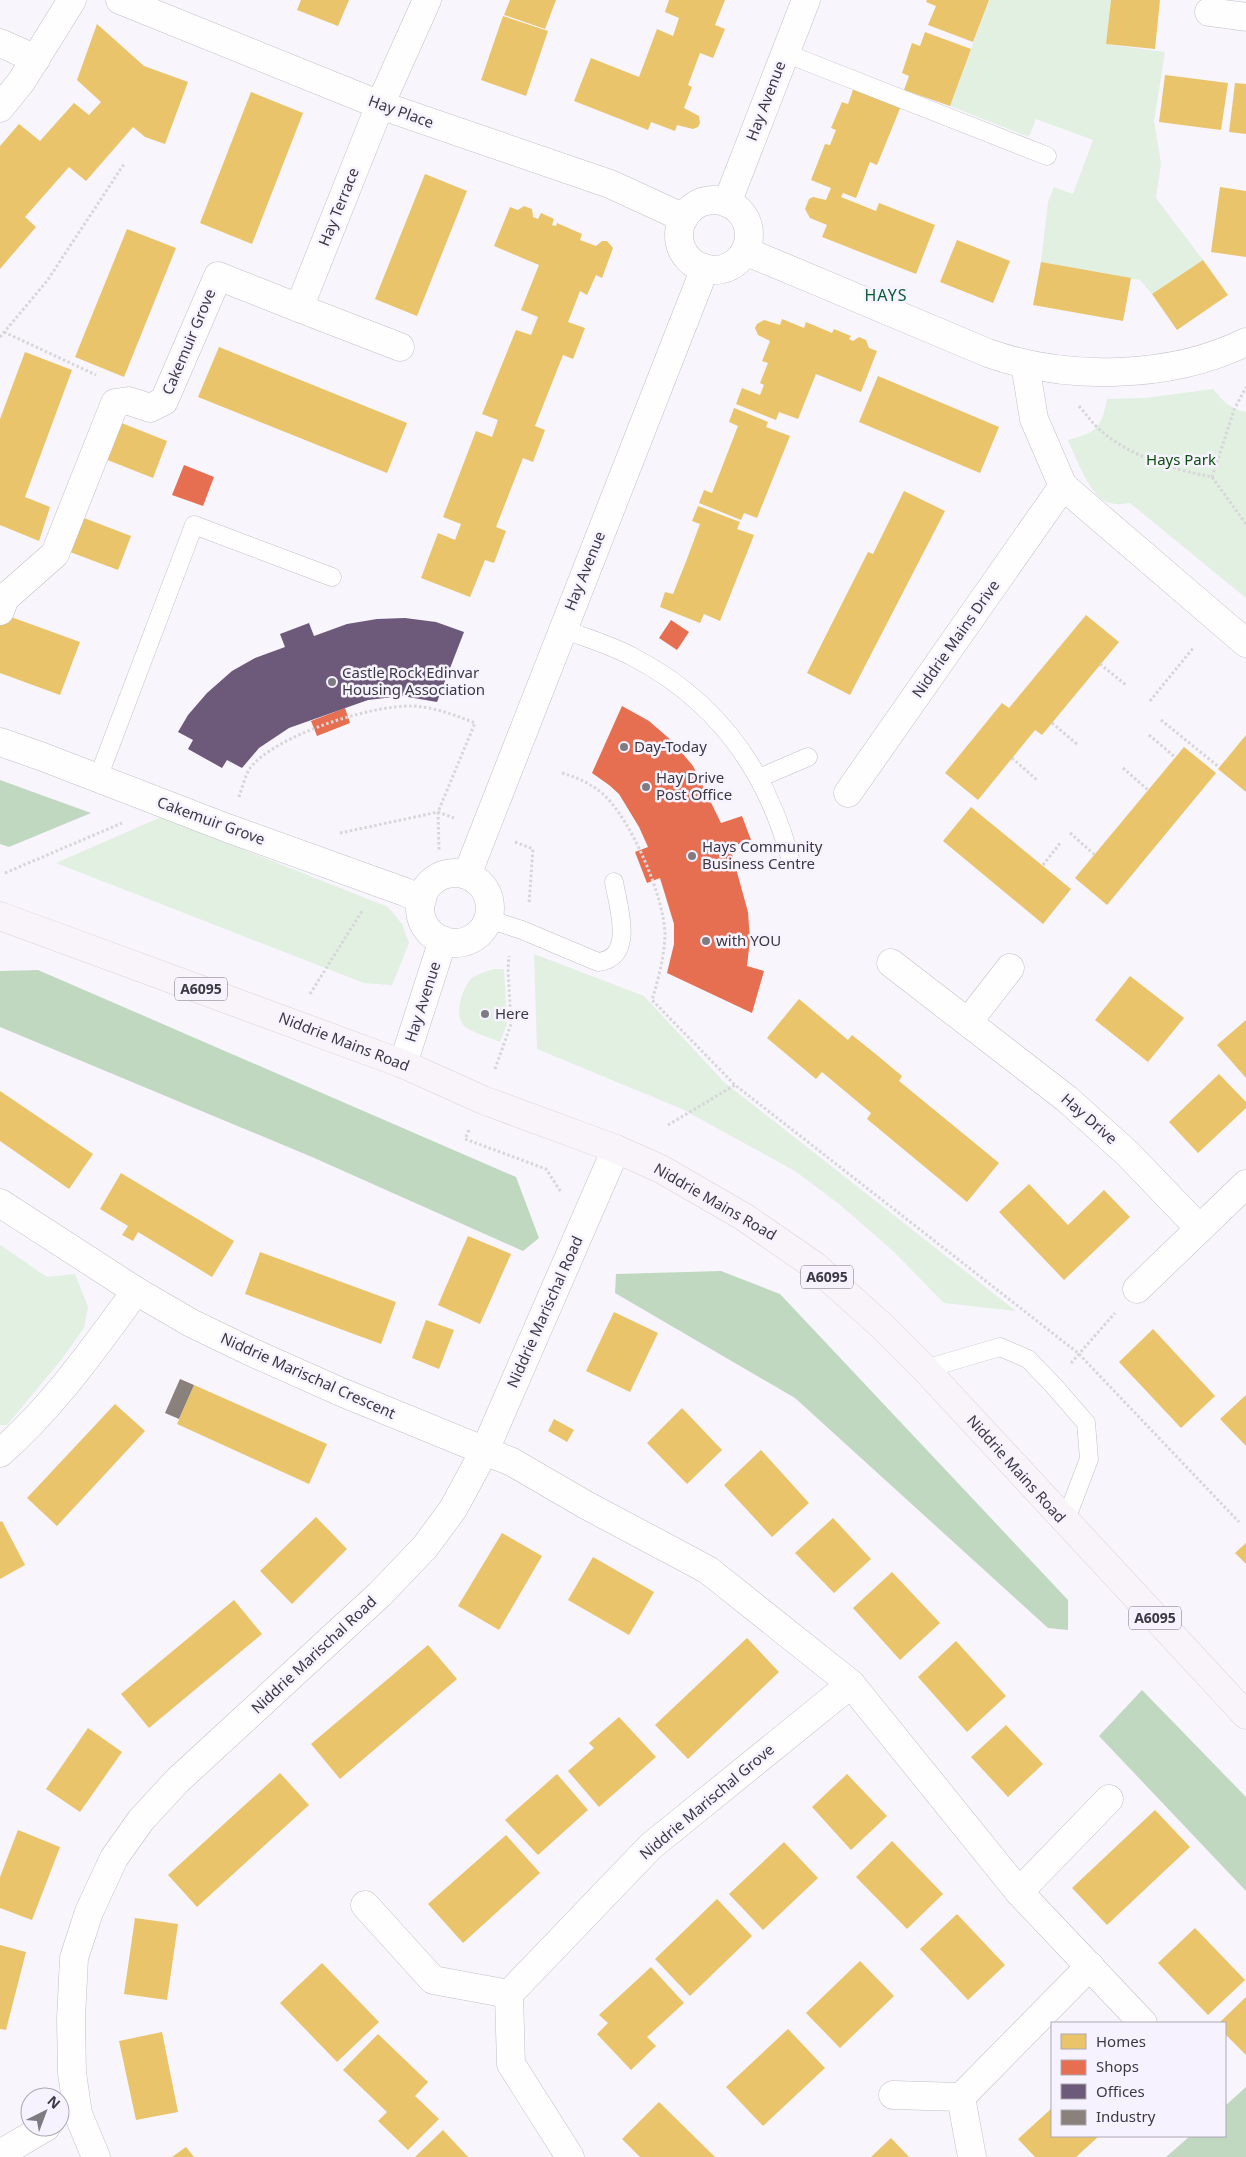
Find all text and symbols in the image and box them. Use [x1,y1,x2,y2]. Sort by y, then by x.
street label: Hay Avenue [741,58,789,143]
street label: Hay Place [366,90,437,132]
street label: Hay Terrace [313,164,363,249]
district label: HAYS [865,284,907,306]
street label: Cakemuir Grove [157,286,219,398]
park label: Hays Park [1146,449,1216,469]
street label: Hay Avenue [559,528,609,613]
street label: Niddrie Mains Drive [907,576,1003,701]
place label: Castle Rock Edinvar Housing Association [342,662,485,699]
marker: Castle Rock Edinvar Housing Association [326,676,338,688]
place label: Day-Today [634,736,707,756]
marker: Day-Today [618,741,630,753]
place label: Hay Drive Post Office [656,767,732,804]
marker: Hay Drive Post Office [640,781,652,793]
street label: Cakemuir Grove [155,791,268,849]
place label: Hays Community Business Centre [702,836,823,873]
marker: Hays Community Business Centre [686,850,698,862]
place label: with YOU [716,930,781,950]
marker: with YOU [700,935,712,947]
street label: Hay Avenue [400,959,444,1045]
road number: A6095 [175,978,227,1001]
place label: Here [495,1003,529,1023]
street label: Niddrie Mains Road [276,1007,413,1075]
marker: Here [479,1008,491,1020]
street label: Hay Drive [1057,1088,1122,1148]
street label: Niddrie Mains Road [651,1158,780,1244]
street label: Niddrie Marischal Road [502,1233,587,1391]
road number: A6095 [801,1266,853,1288]
street label: Niddrie Marischal Crescent [218,1327,400,1423]
street label: Niddrie Mains Road [963,1410,1070,1526]
street label: Niddrie Marischal Road [246,1591,380,1718]
road number: A6095 [1129,1606,1181,1630]
street label: Niddrie Marischal Grove [635,1739,778,1863]
legend [1051,2022,1226,2137]
text: Homes [1096,2031,1146,2051]
text: Shops [1096,2056,1139,2076]
text: Offices [1096,2081,1145,2101]
north arrow [20,2087,70,2137]
text: N [43,2091,65,2113]
text: Industry [1096,2106,1156,2126]

